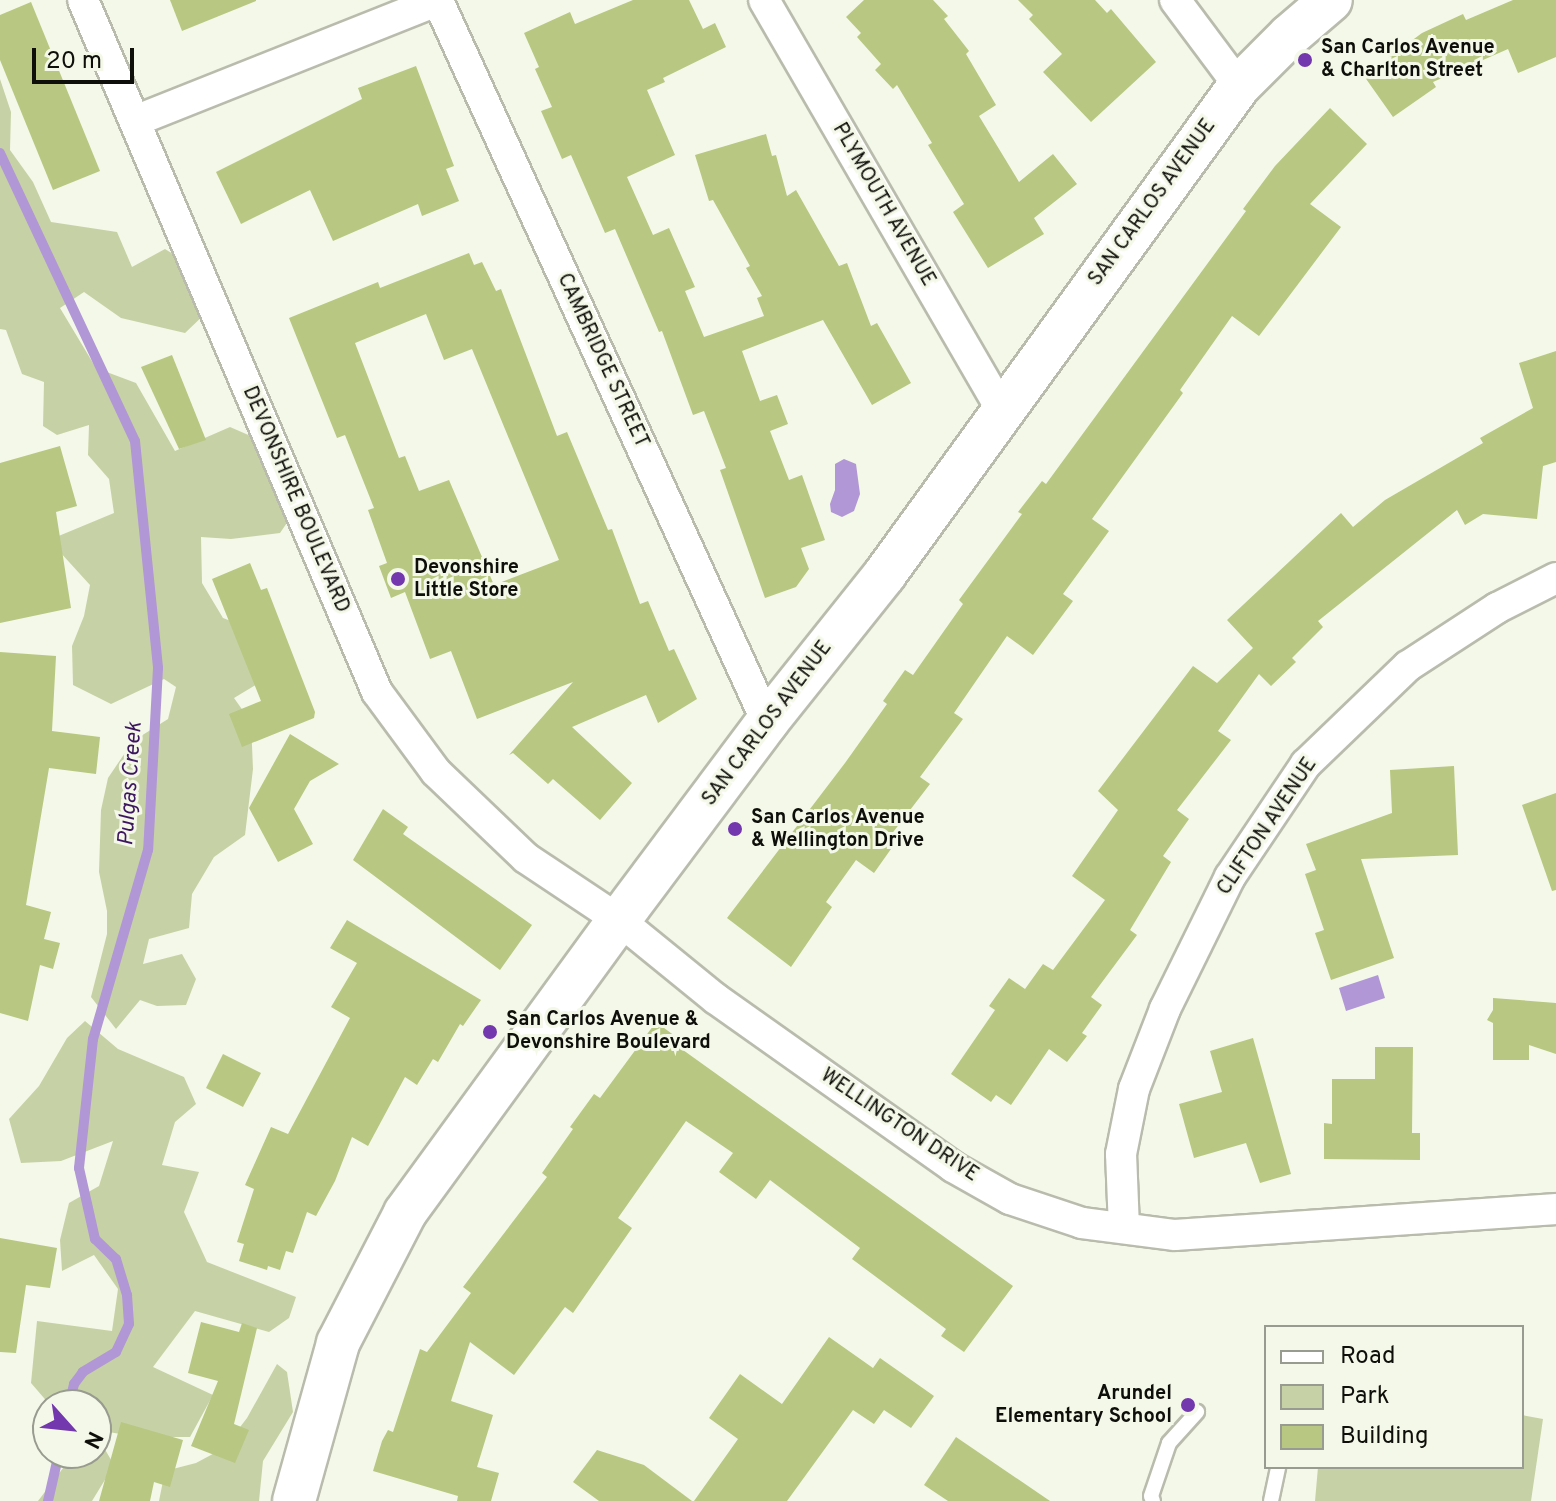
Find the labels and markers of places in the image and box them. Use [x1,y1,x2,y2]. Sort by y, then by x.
place label: San Carlos Avenue & Charlton Street [1321,36,1495,83]
marker: San Carlos Avenue & Charlton Street [1296,51,1314,69]
place label: Devonshire Little Store [414,556,519,603]
marker: Devonshire Little Store [389,570,407,588]
place label: San Carlos Avenue & Wellington Drive [751,806,925,853]
marker: San Carlos Avenue & Wellington Drive [726,820,744,838]
place label: San Carlos Avenue & Devonshire Boulevard [506,1008,711,1055]
marker: San Carlos Avenue & Devonshire Boulevard [481,1023,499,1041]
place label: Arundel Elementary School [995,1382,1172,1429]
marker: Arundel Elementary School [1179,1396,1197,1414]

